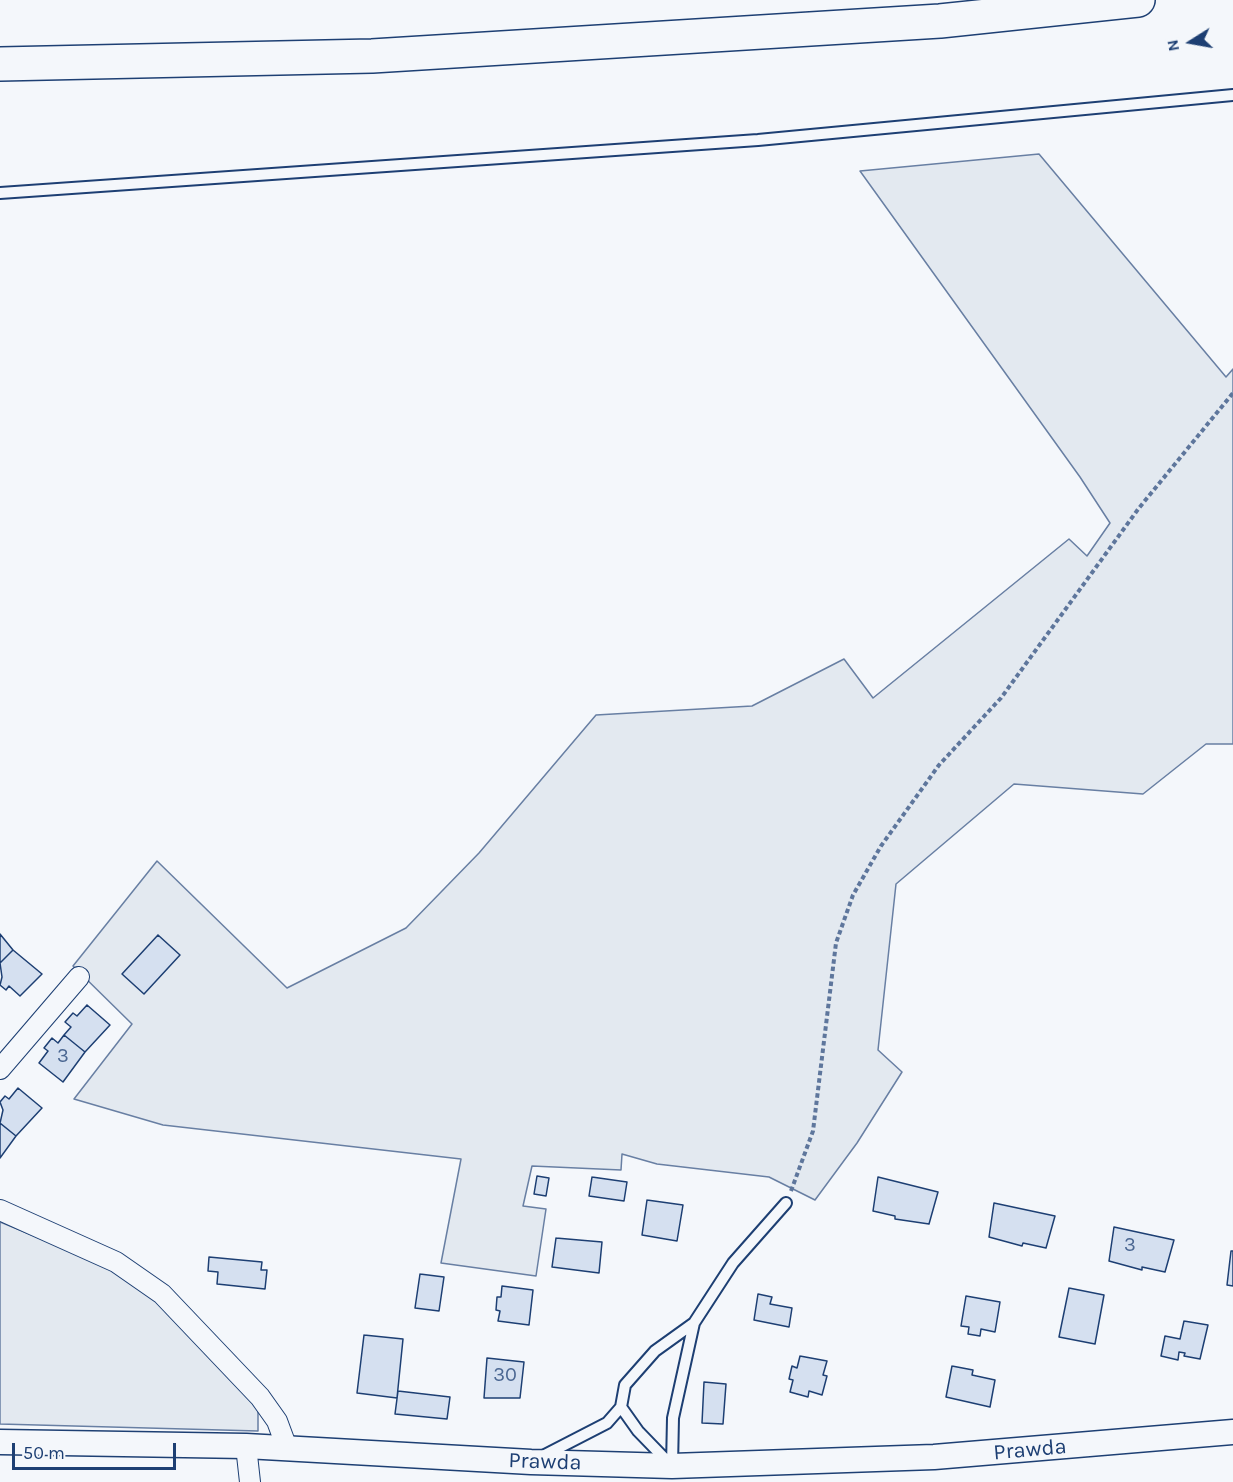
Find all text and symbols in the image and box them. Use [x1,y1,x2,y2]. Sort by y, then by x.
north arrow [1161,12,1221,72]
text: N [1162,38,1183,53]
house number: 3 [57,1044,69,1068]
house number: 3 [1124,1233,1136,1257]
house number: 30 [493,1363,517,1387]
scale bar [15,1431,178,1469]
street label: Prawda [992,1434,1068,1466]
text: 50 m [23,1442,65,1464]
street label: Prawda [508,1448,582,1476]

